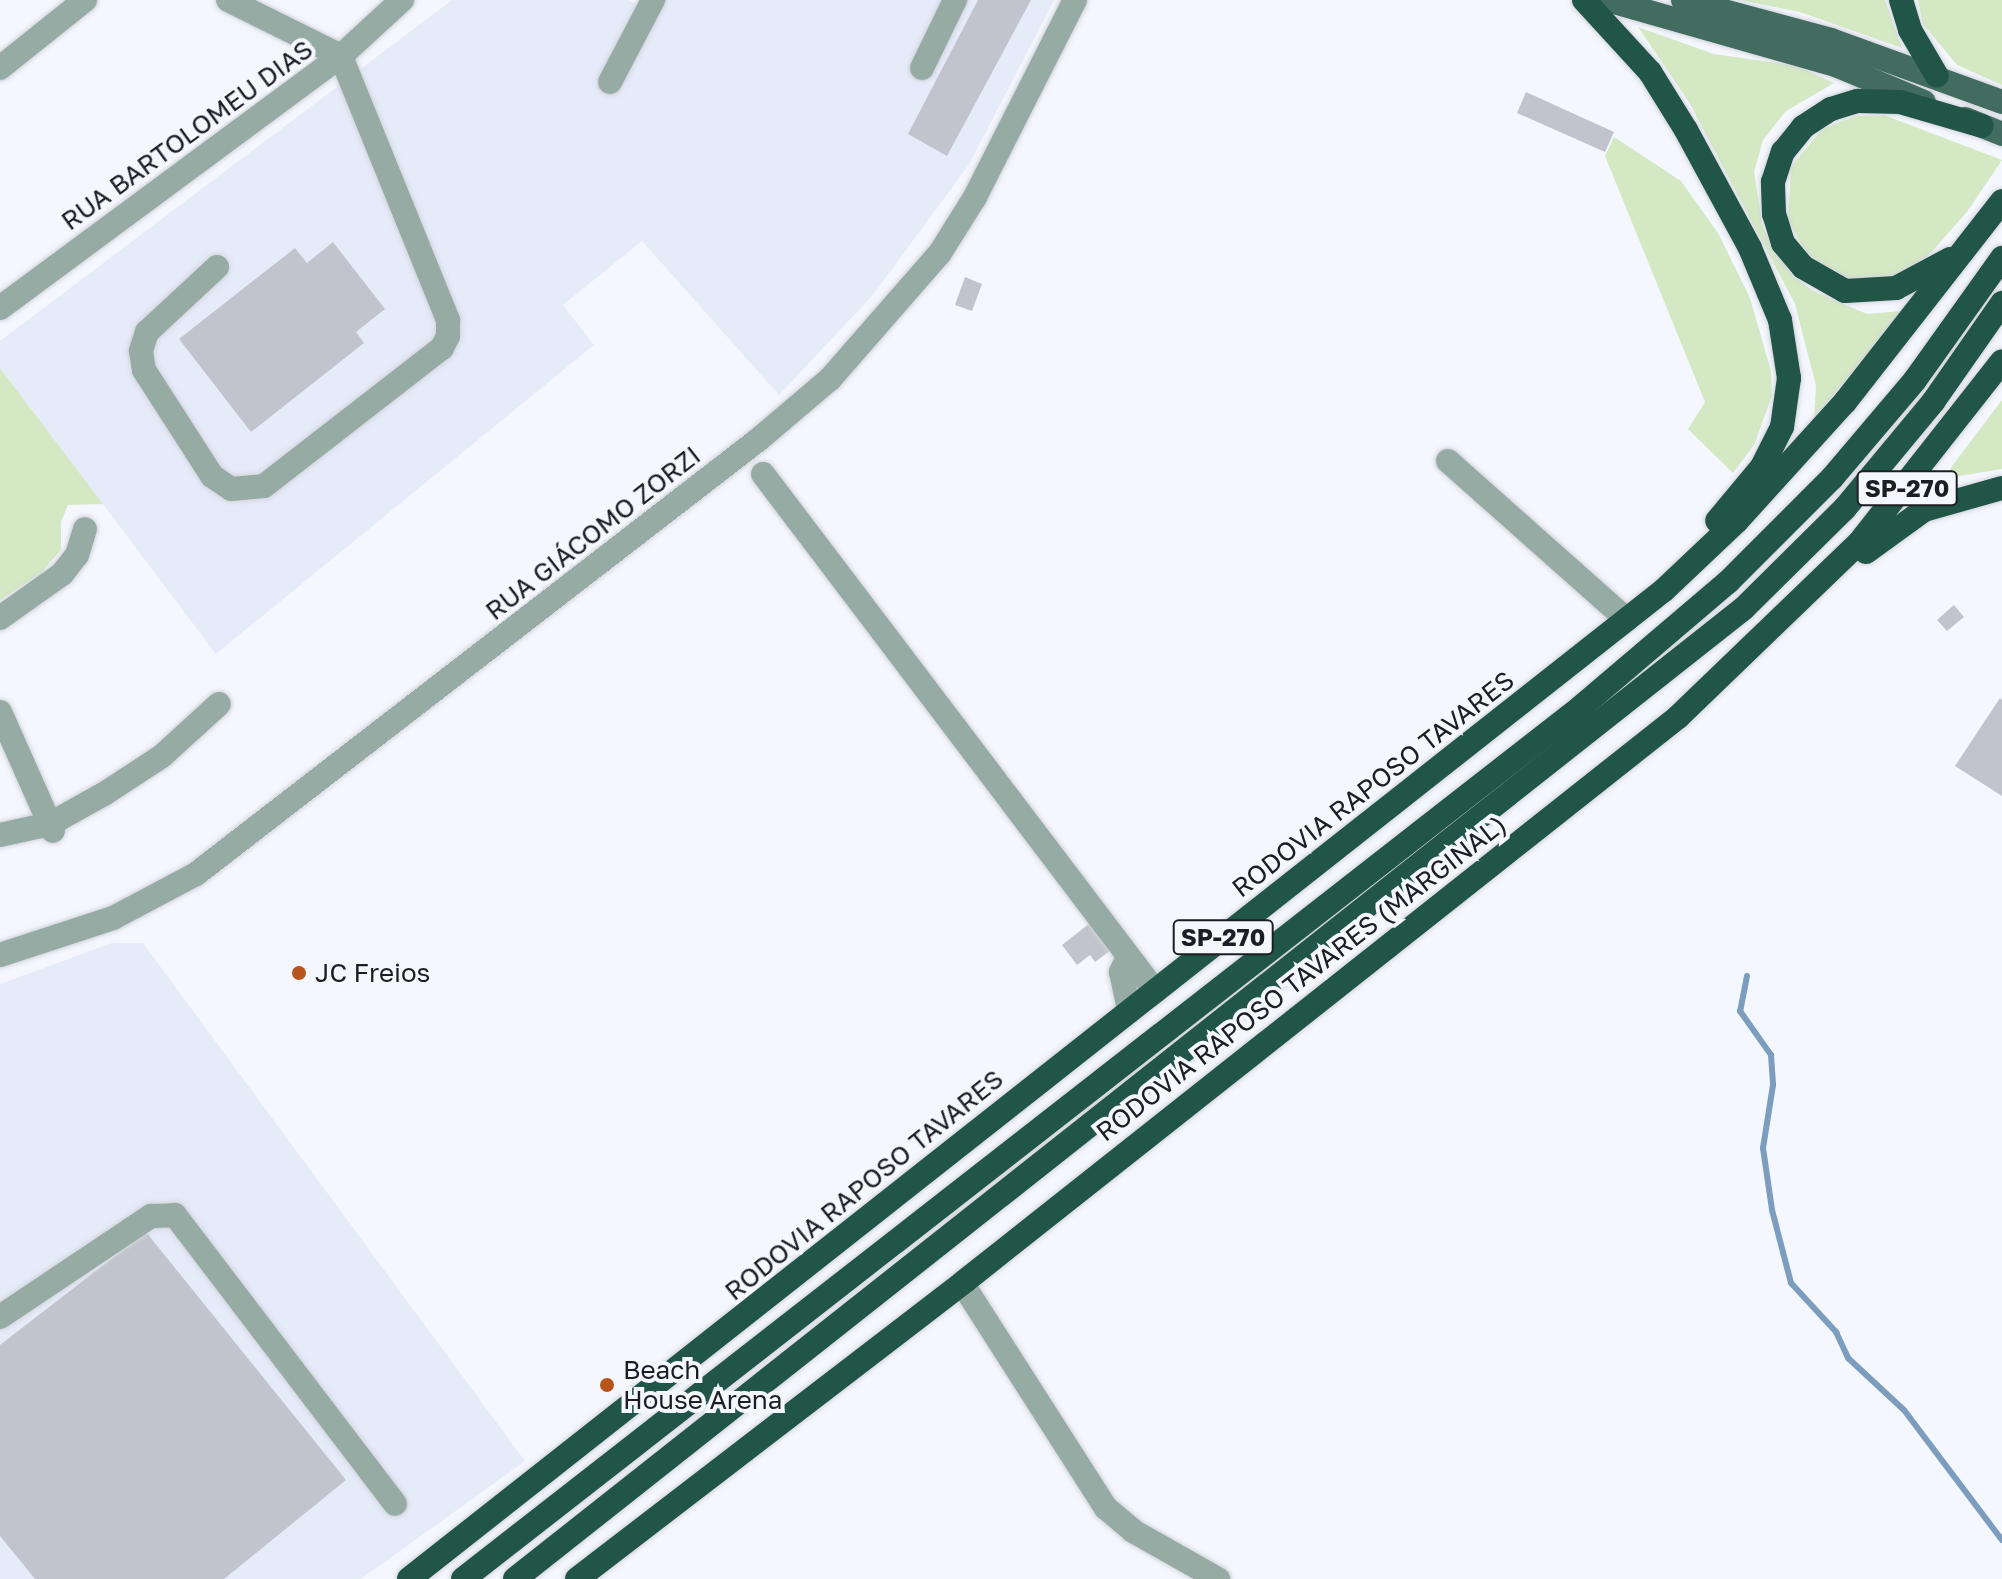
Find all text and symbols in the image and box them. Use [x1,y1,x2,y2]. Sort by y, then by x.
street label: RUA BARTOLOMEU DIAS [55,33,319,237]
street label: RUA GIÁCOMO ZORZI [479,439,707,627]
road number: SP-270 [1855,468,1959,508]
street label: RODOVIA RAPOSO TAVARES [1226,664,1520,904]
street label: RODOVIA RAPOSO TAVARES (MARGINAL) [1090,808,1512,1148]
road number: SP-270 [1171,917,1275,957]
place label: JC Freios [315,957,430,989]
marker: JC Freios [290,964,308,982]
street label: RODOVIA RAPOSO TAVARES [719,1063,1009,1307]
place label: Beach House Arena [623,1354,783,1416]
marker: Beach House Arena [598,1376,616,1394]

